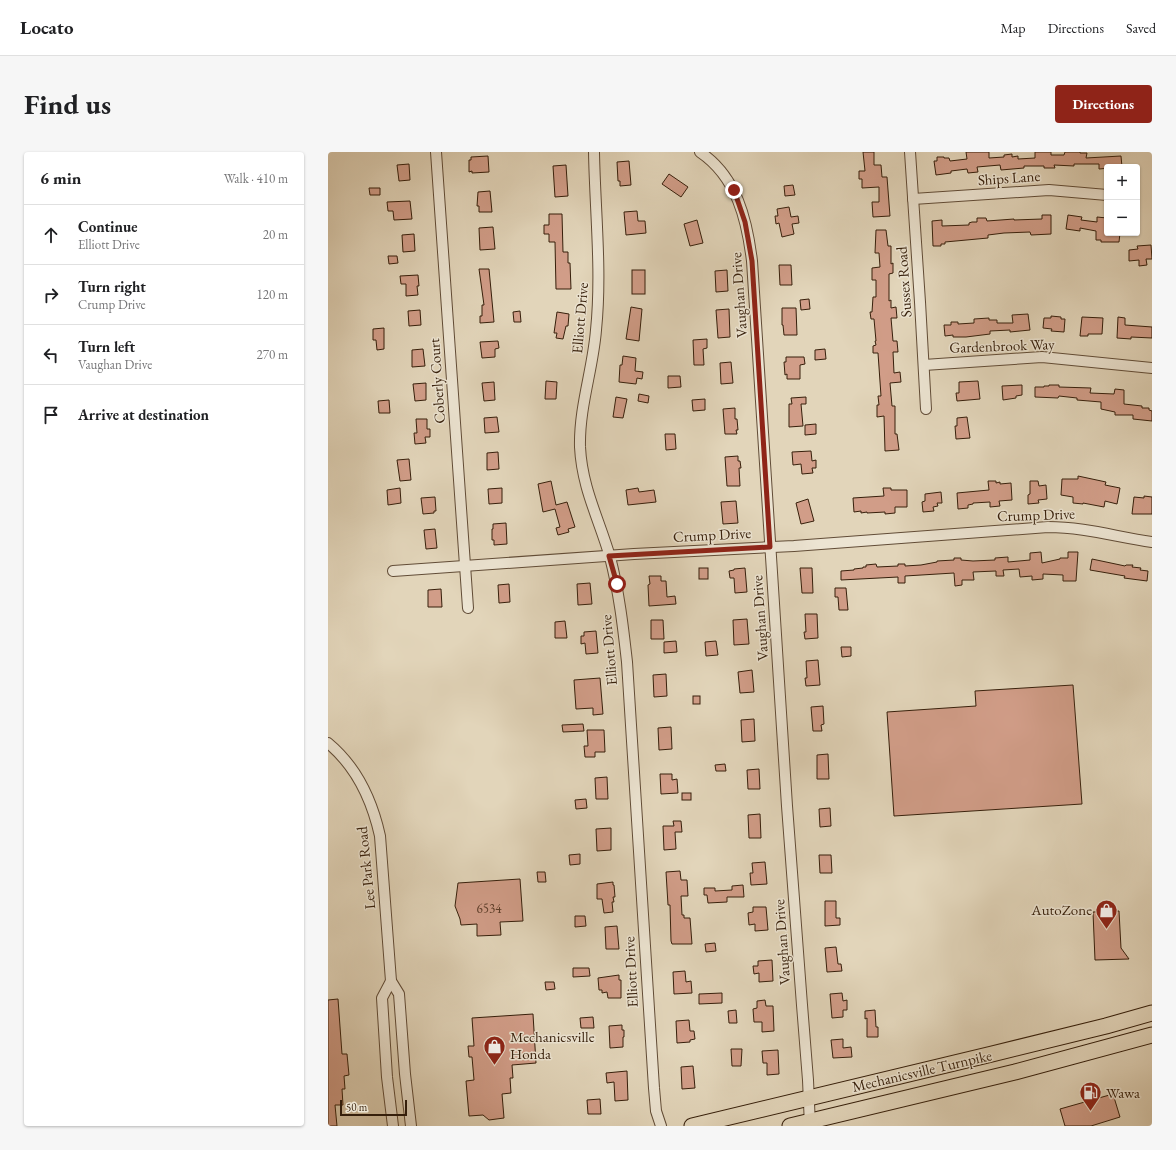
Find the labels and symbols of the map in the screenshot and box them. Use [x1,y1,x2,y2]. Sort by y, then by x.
street label: Ships Lane [977,166,1041,189]
route end [725,181,743,199]
street label: Sussex Road [892,246,915,318]
street label: Vaughan Drive [726,251,751,338]
street label: Elliott Drive [567,282,592,354]
street label: Gardenbrook Way [949,334,1055,357]
street label: Coberly Court [424,337,449,424]
street label: Crump Drive [997,504,1075,525]
street label: Crump Drive [672,523,752,546]
street label: Vaughan Drive [747,574,772,661]
route start [608,575,626,593]
street label: Elliott Drive [596,614,621,686]
street label: Lee Park Road [352,825,379,910]
shop icon: AutoZone [1094,897,1120,930]
street label: Vaughan Drive [769,898,794,985]
house number: 6534 [477,900,502,917]
place label: AutoZone [1030,900,1092,919]
street label: Elliott Drive [619,936,642,1008]
place label: Mechanicsville Honda [510,1027,595,1063]
shop icon: Mechanicsville Honda [481,1033,507,1066]
street label: Mechanicsville Turnpike [850,1045,994,1096]
fuel station icon: Wawa [1077,1080,1103,1113]
place label: Wawa [1106,1083,1140,1102]
scale bar [340,1098,407,1117]

